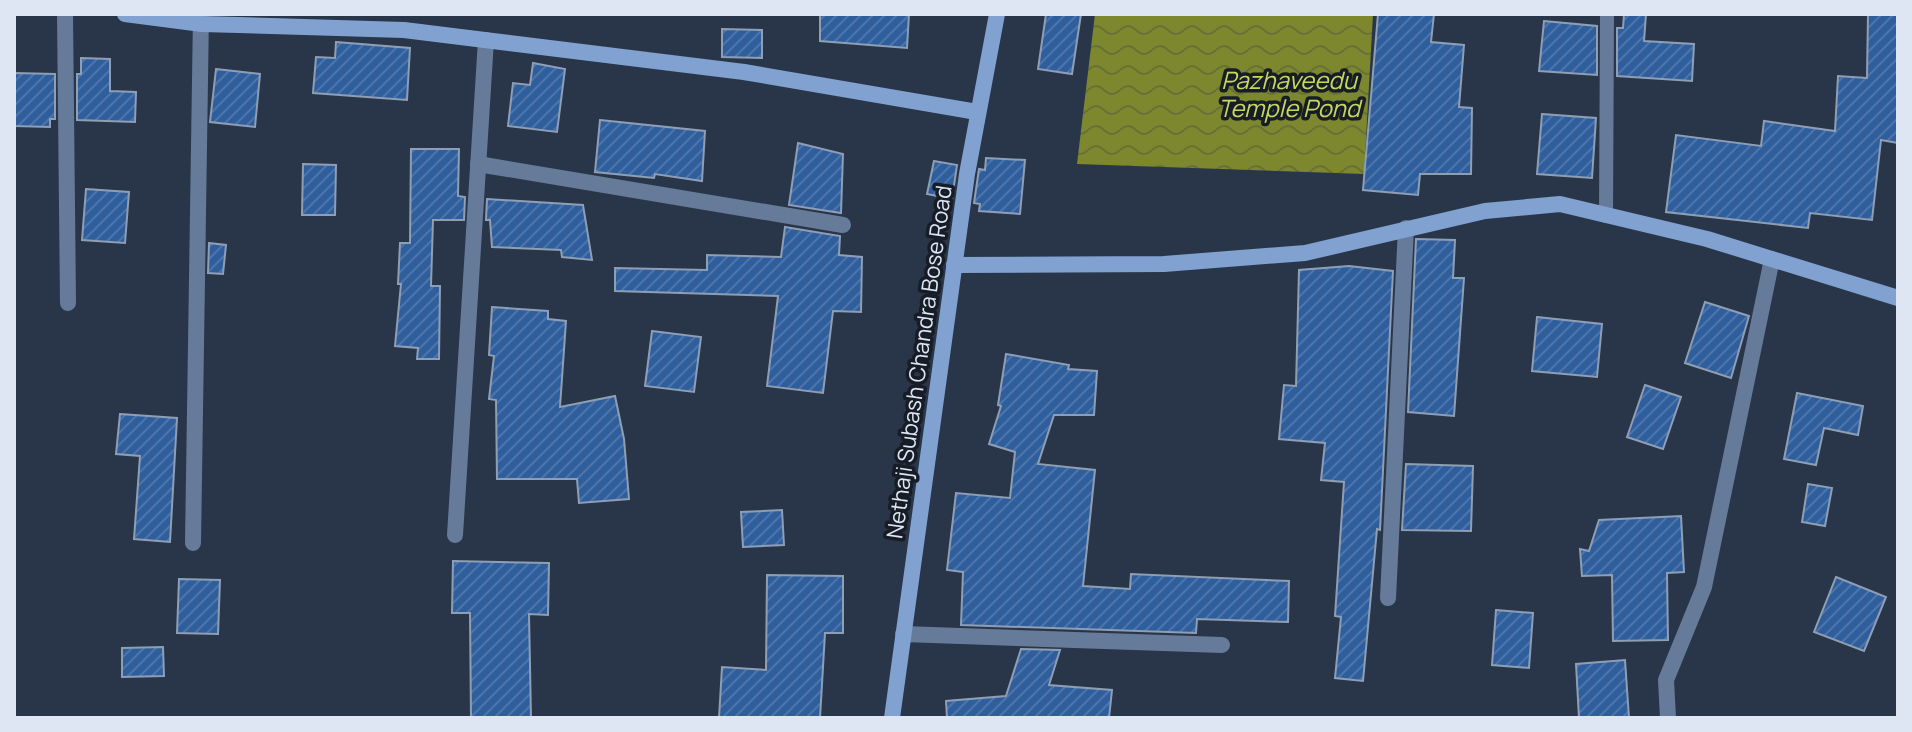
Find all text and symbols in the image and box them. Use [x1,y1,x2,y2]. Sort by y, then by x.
water label: Pazhaveedu Temple Pond [1218,63,1363,124]
street label: Nethaji Subash Chandra Bose Road [879,183,959,541]

